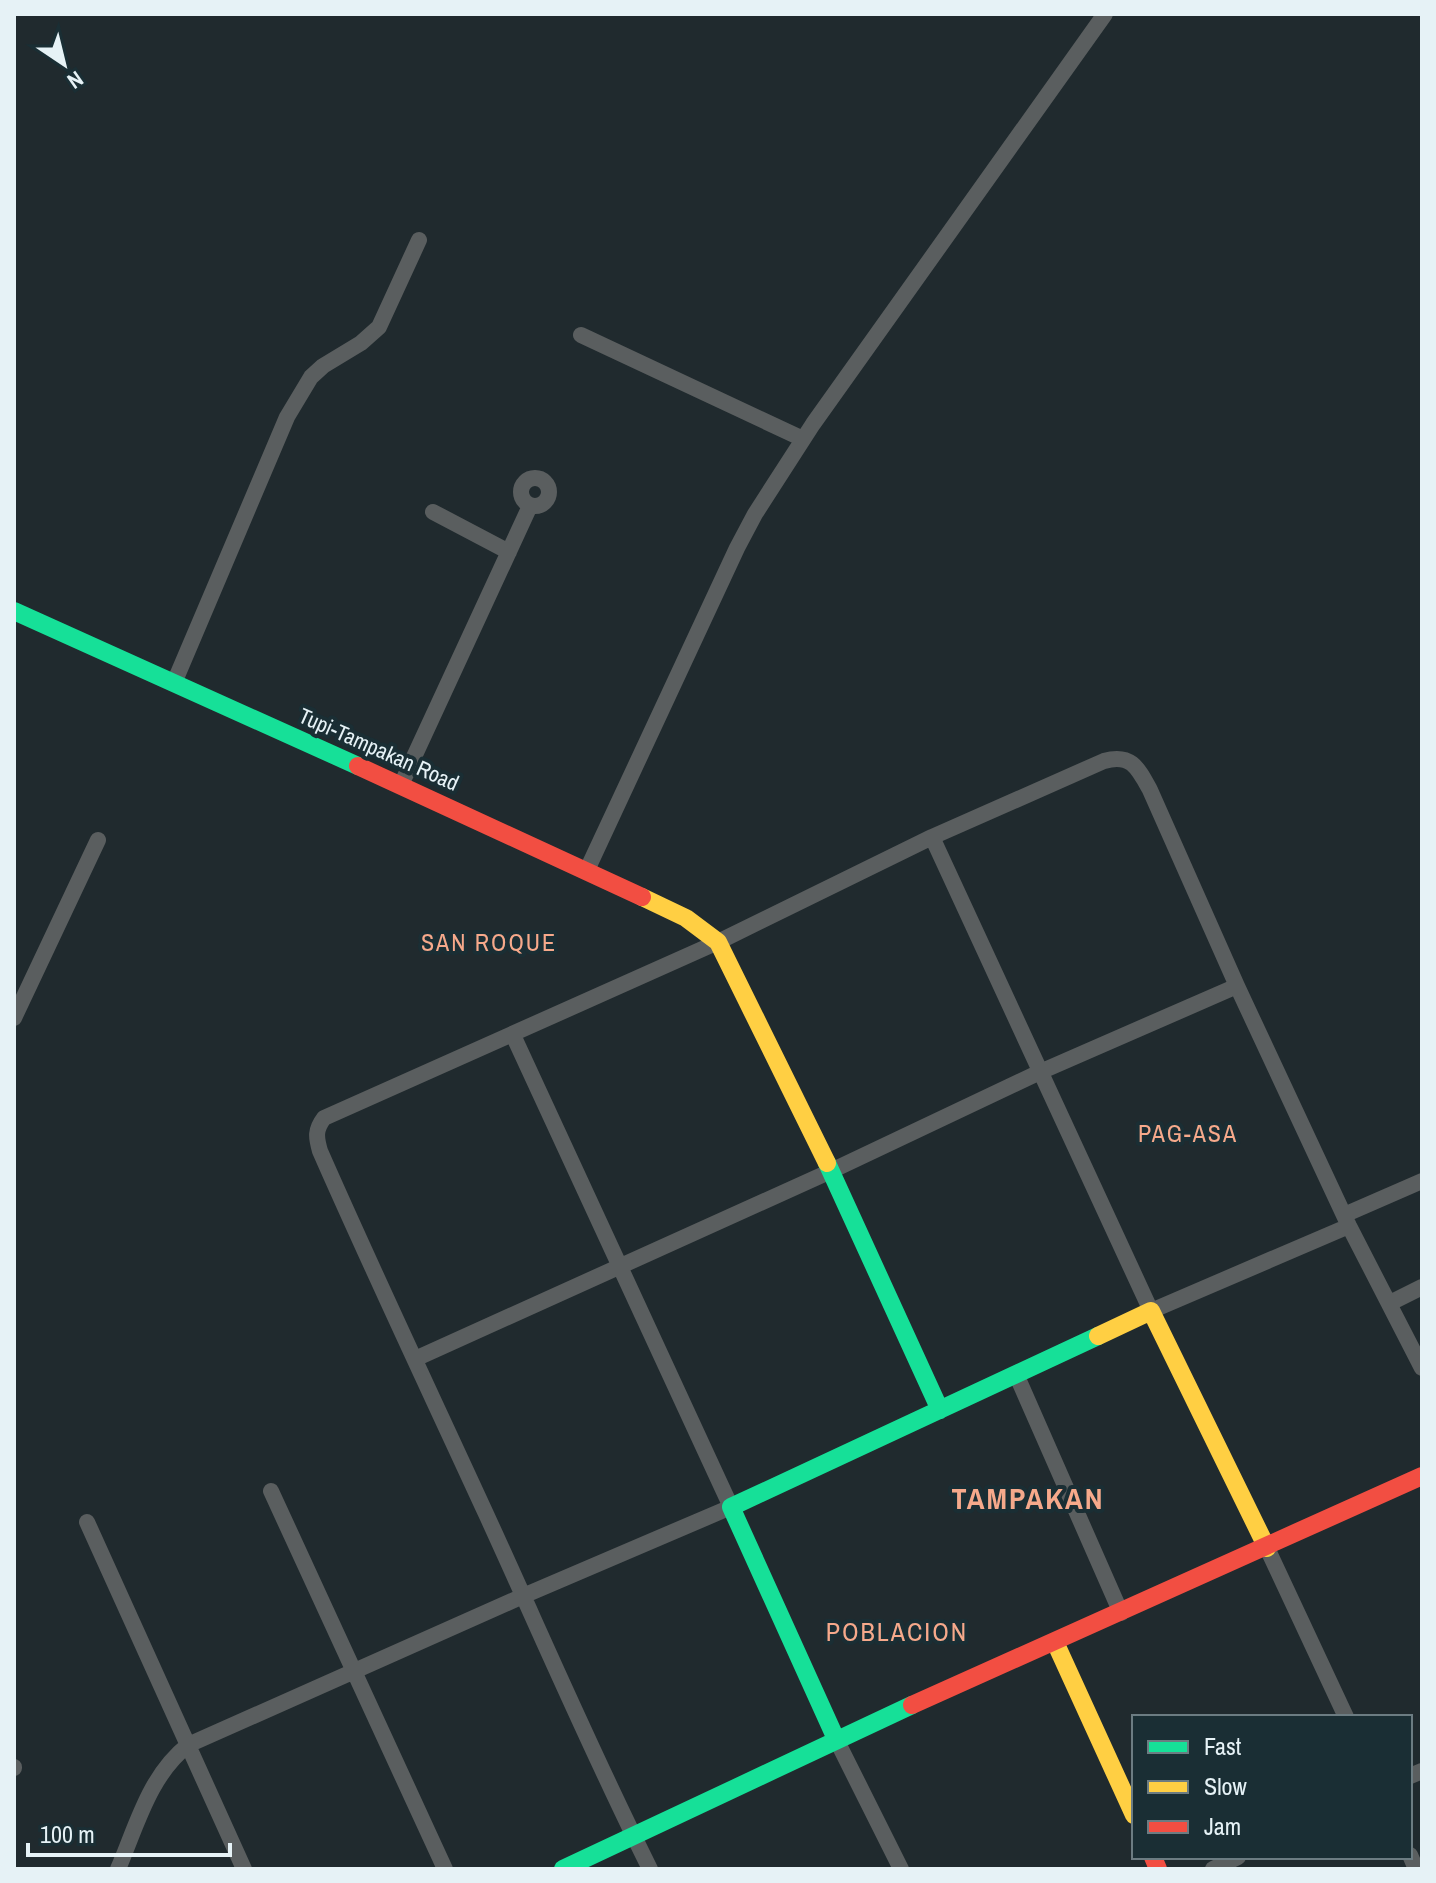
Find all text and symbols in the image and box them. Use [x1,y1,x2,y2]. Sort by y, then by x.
north arrow [24,24,104,104]
text: N [62,64,89,96]
street label: Tupi-Tampakan Road [294,700,464,798]
district label: SAN ROQUE [421,926,557,958]
district label: PAG-ASA [1138,1117,1238,1149]
district label: TAMPAKAN [951,1478,1105,1518]
district label: POBLACION [826,1614,968,1649]
legend [1132,1715,1412,1859]
text: Fast [1204,1730,1242,1762]
text: Slow [1204,1770,1247,1802]
scale bar [28,1807,230,1857]
text: Jam [1204,1810,1241,1842]
text: 100 m [40,1818,95,1850]

